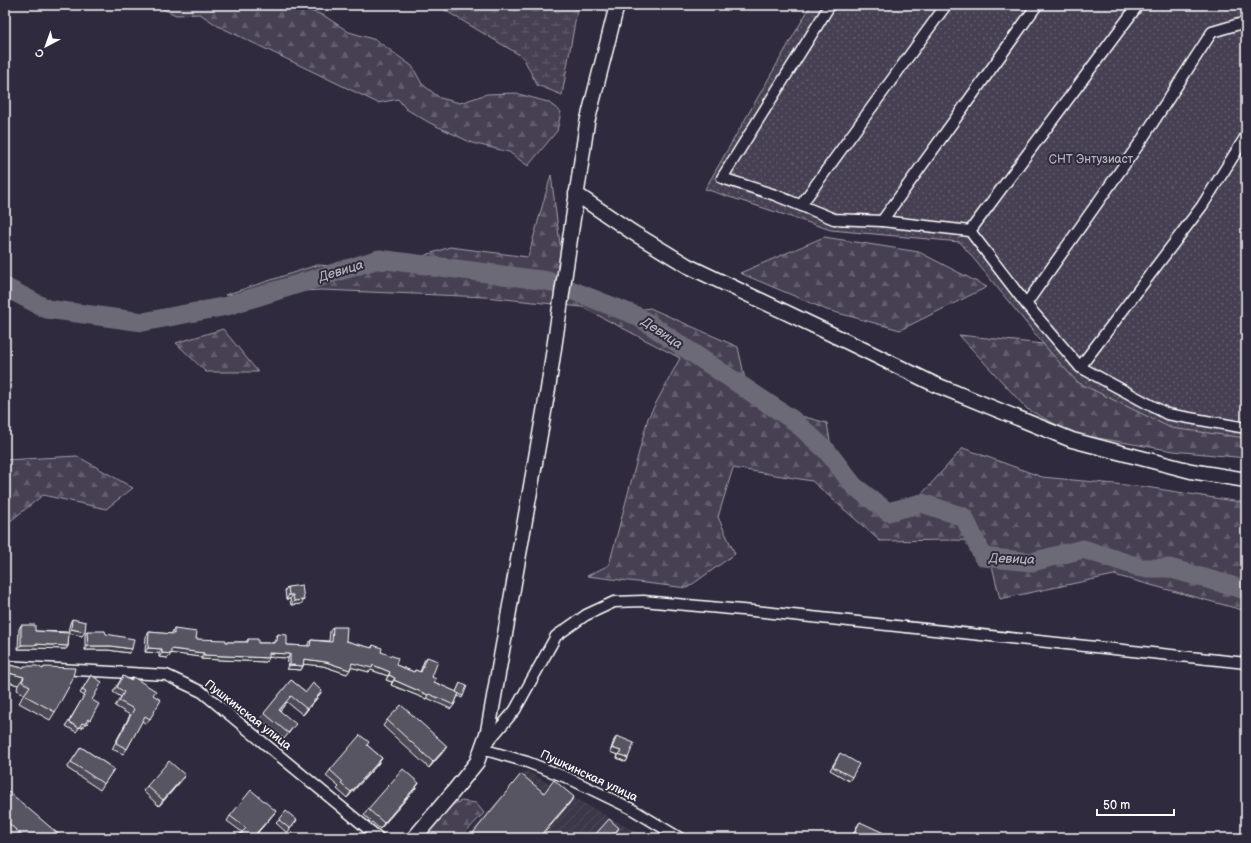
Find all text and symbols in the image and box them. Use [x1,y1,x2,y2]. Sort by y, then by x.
north arrow [26,26,66,66]
text: С [32,46,47,61]
park label: СНТ Энтузиаст [1049,152,1134,167]
water label: Девица [316,257,366,286]
water label: Девица [638,313,686,353]
water label: Девица [988,550,1035,568]
street label: Пушкинская улица [202,676,294,754]
street label: Пушкинская улица [538,747,640,805]
scale bar [1097,791,1174,817]
text: 50 m [1103,798,1130,813]

